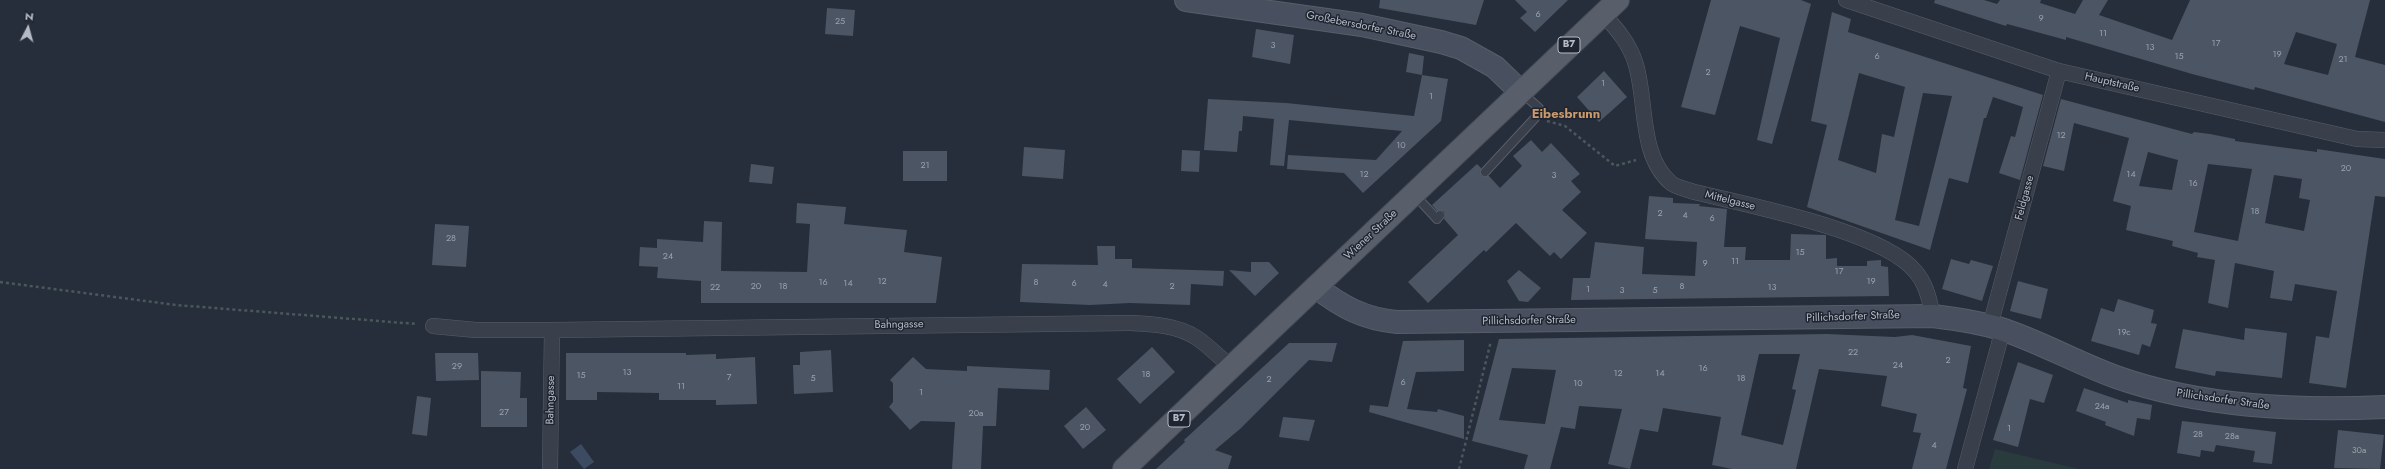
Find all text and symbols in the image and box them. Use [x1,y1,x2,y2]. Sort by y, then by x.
north arrow [8,8,48,48]
text: N [24,8,34,24]
street label: Großebersdorfer Straße [1305,9,1417,43]
house number: 6 [1535,10,1541,20]
house number: 9 [2038,14,2044,24]
house number: 25 [835,17,845,27]
house number: 11 [2099,29,2107,39]
road number: B7 [1558,37,1580,53]
house number: 17 [2212,39,2220,49]
house number: 3 [1271,41,1275,51]
house number: 13 [2146,43,2154,53]
house number: 19 [2272,50,2282,60]
house number: 6 [1874,52,1880,62]
house number: 15 [2174,52,2184,62]
house number: 21 [2338,55,2348,65]
house number: 2 [1705,68,1711,78]
street label: Hauptstraße [2083,70,2141,96]
house number: 1 [1601,79,1605,89]
house number: 1 [1429,92,1433,102]
district label: Eibesbrunn [1532,107,1600,123]
house number: 12 [2056,131,2066,141]
house number: 10 [1396,141,1406,151]
house number: 21 [920,161,930,171]
house number: 20 [2341,164,2351,174]
house number: 12 [1359,170,1369,180]
house number: 14 [2126,170,2136,180]
house number: 3 [1552,171,1556,181]
street label: Feldgasse [2013,174,2037,222]
house number: 16 [2188,179,2198,189]
street label: Mittelgasse [1703,188,1757,214]
street label: Wiener Straße [1342,207,1400,263]
house number: 18 [2251,207,2259,217]
house number: 2 [1657,209,1663,219]
house number: 4 [1682,211,1688,221]
house number: 6 [1709,214,1715,224]
house number: 28 [446,234,456,244]
house number: 15 [1795,248,1805,258]
house number: 24 [663,252,673,262]
house number: 11 [1731,257,1739,267]
house number: 9 [1702,259,1708,269]
house number: 17 [1835,267,1843,277]
house number: 12 [877,277,887,287]
house number: 19 [1866,277,1876,287]
house number: 16 [818,278,828,288]
house number: 8 [1034,278,1038,288]
house number: 14 [843,279,853,289]
house number: 6 [1071,279,1077,289]
house number: 4 [1102,280,1108,290]
house number: 20 [751,282,761,292]
house number: 18 [779,282,787,292]
house number: 2 [1169,282,1175,292]
house number: 8 [1680,282,1684,292]
house number: 22 [710,283,720,293]
house number: 13 [1768,283,1776,293]
house number: 1 [1586,285,1590,295]
house number: 3 [1620,286,1624,296]
house number: 5 [1652,286,1658,296]
street label: Pillichsdorfer Straße [1806,309,1900,325]
street label: Pillichsdorfer Straße [1482,314,1576,328]
street label: Bahngasse [874,318,924,332]
house number: 19c [2117,328,2131,338]
house number: 22 [1848,348,1858,358]
house number: 2 [1945,356,1951,366]
house number: 24 [1893,361,1903,371]
house number: 29 [452,362,462,372]
house number: 16 [1698,364,1708,374]
house number: 13 [623,368,631,378]
house number: 12 [1613,369,1623,379]
house number: 14 [1655,369,1665,379]
house number: 18 [1142,370,1150,380]
house number: 15 [576,371,586,381]
house number: 7 [727,373,731,383]
house number: 5 [810,374,816,384]
house number: 18 [1737,374,1745,384]
street label: Bahngasse [544,375,558,425]
house number: 2 [1266,375,1272,385]
house number: 6 [1400,378,1406,388]
house number: 10 [1573,379,1583,389]
house number: 11 [677,382,685,392]
street label: Pillichsdorfer Straße [2176,387,2270,413]
house number: 1 [919,388,923,398]
house number: 24a [2095,402,2109,412]
house number: 27 [499,408,509,418]
house number: 20a [969,409,983,419]
road number: B7 [1168,411,1190,427]
house number: 20 [1080,423,1090,433]
house number: 1 [2007,424,2011,434]
house number: 28 [2193,430,2203,440]
house number: 28a [2225,432,2239,442]
house number: 4 [1931,441,1937,451]
house number: 30a [2352,446,2366,456]

